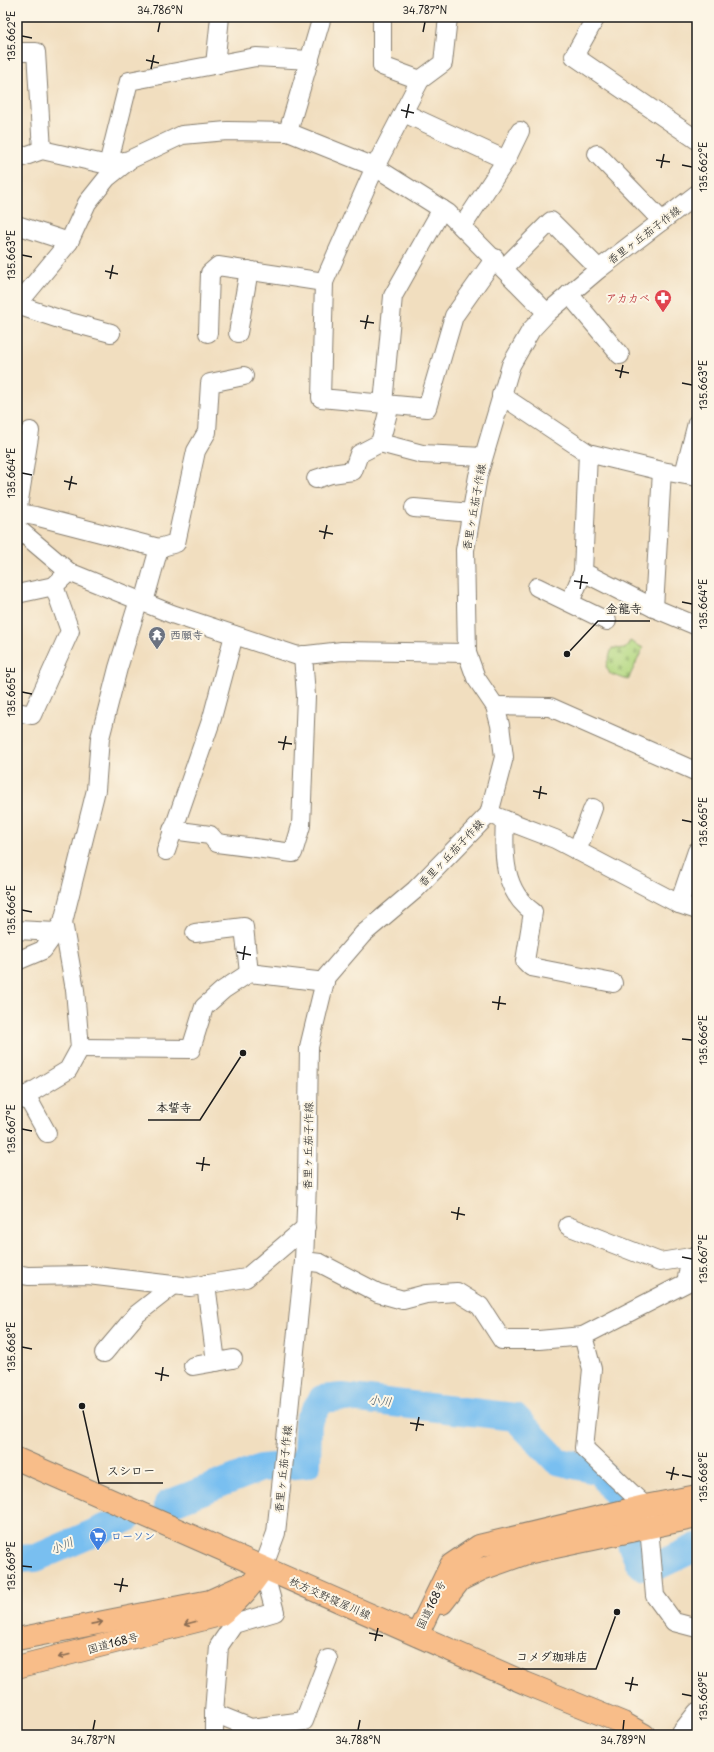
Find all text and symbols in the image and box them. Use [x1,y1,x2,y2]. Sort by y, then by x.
text: 34.786°N [137,2,183,17]
text: 34.787°N [403,2,448,17]
text: 135.662°E [3,11,18,61]
text: 135.662°E [695,142,710,192]
street label: 香里ヶ丘茄子作線 [603,201,684,268]
text: 135.663°E [3,230,18,280]
pharmacy icon: アカカベ [653,288,673,313]
place label: アカカベ [606,289,650,306]
text: 135.663°E [695,360,710,410]
text: 135.664°E [3,448,18,498]
street label: 香里ヶ丘茄子作線 [457,462,490,552]
text: 135.664°E [695,579,710,629]
callout: 金龍寺 [598,597,650,621]
text: 金龍寺 [606,599,642,617]
temple icon: 西願寺 [147,625,167,650]
place label: 西願寺 [170,626,203,643]
text: 135.665°E [3,667,18,717]
text: 135.665°E [695,797,710,847]
street label: 香里ヶ丘茄子作線 [414,815,487,890]
text: 135.666°E [3,885,18,935]
text: 135.666°E [695,1015,710,1065]
callout: 本誓寺 [148,1096,200,1120]
text: 本誓寺 [156,1098,192,1116]
street label: 香里ヶ丘茄子作線 [298,1102,317,1190]
text: 135.667°E [3,1104,18,1154]
text: 135.667°E [695,1234,710,1284]
text: 135.668°E [3,1322,18,1372]
water label: 小川 [367,1390,393,1410]
street label: 香里ヶ丘茄子作線 [269,1424,296,1514]
text: 135.668°E [695,1452,710,1502]
callout: スシロー [99,1459,163,1483]
text: スシロー [107,1461,155,1479]
supermarket icon: ローソン [88,1526,108,1551]
place label: ローソン [111,1527,155,1544]
water label: 小川 [47,1532,76,1558]
text: 135.669°E [3,1541,18,1591]
street label: 枚方交野寝屋川線 [287,1572,374,1623]
street label: 国道168号 [411,1578,450,1632]
one-way arrow [90,1619,103,1627]
one-way arrow [184,1620,197,1627]
street label: 国道168号 [85,1628,140,1658]
callout: コメダ珈琲店 [508,1645,596,1669]
text: コメダ珈琲店 [516,1647,588,1665]
one-way arrow [58,1652,71,1660]
text: 135.669°E [695,1671,710,1721]
text: 34.787°N [71,1732,116,1747]
text: 34.788°N [335,1732,381,1747]
text: 34.789°N [600,1732,646,1747]

